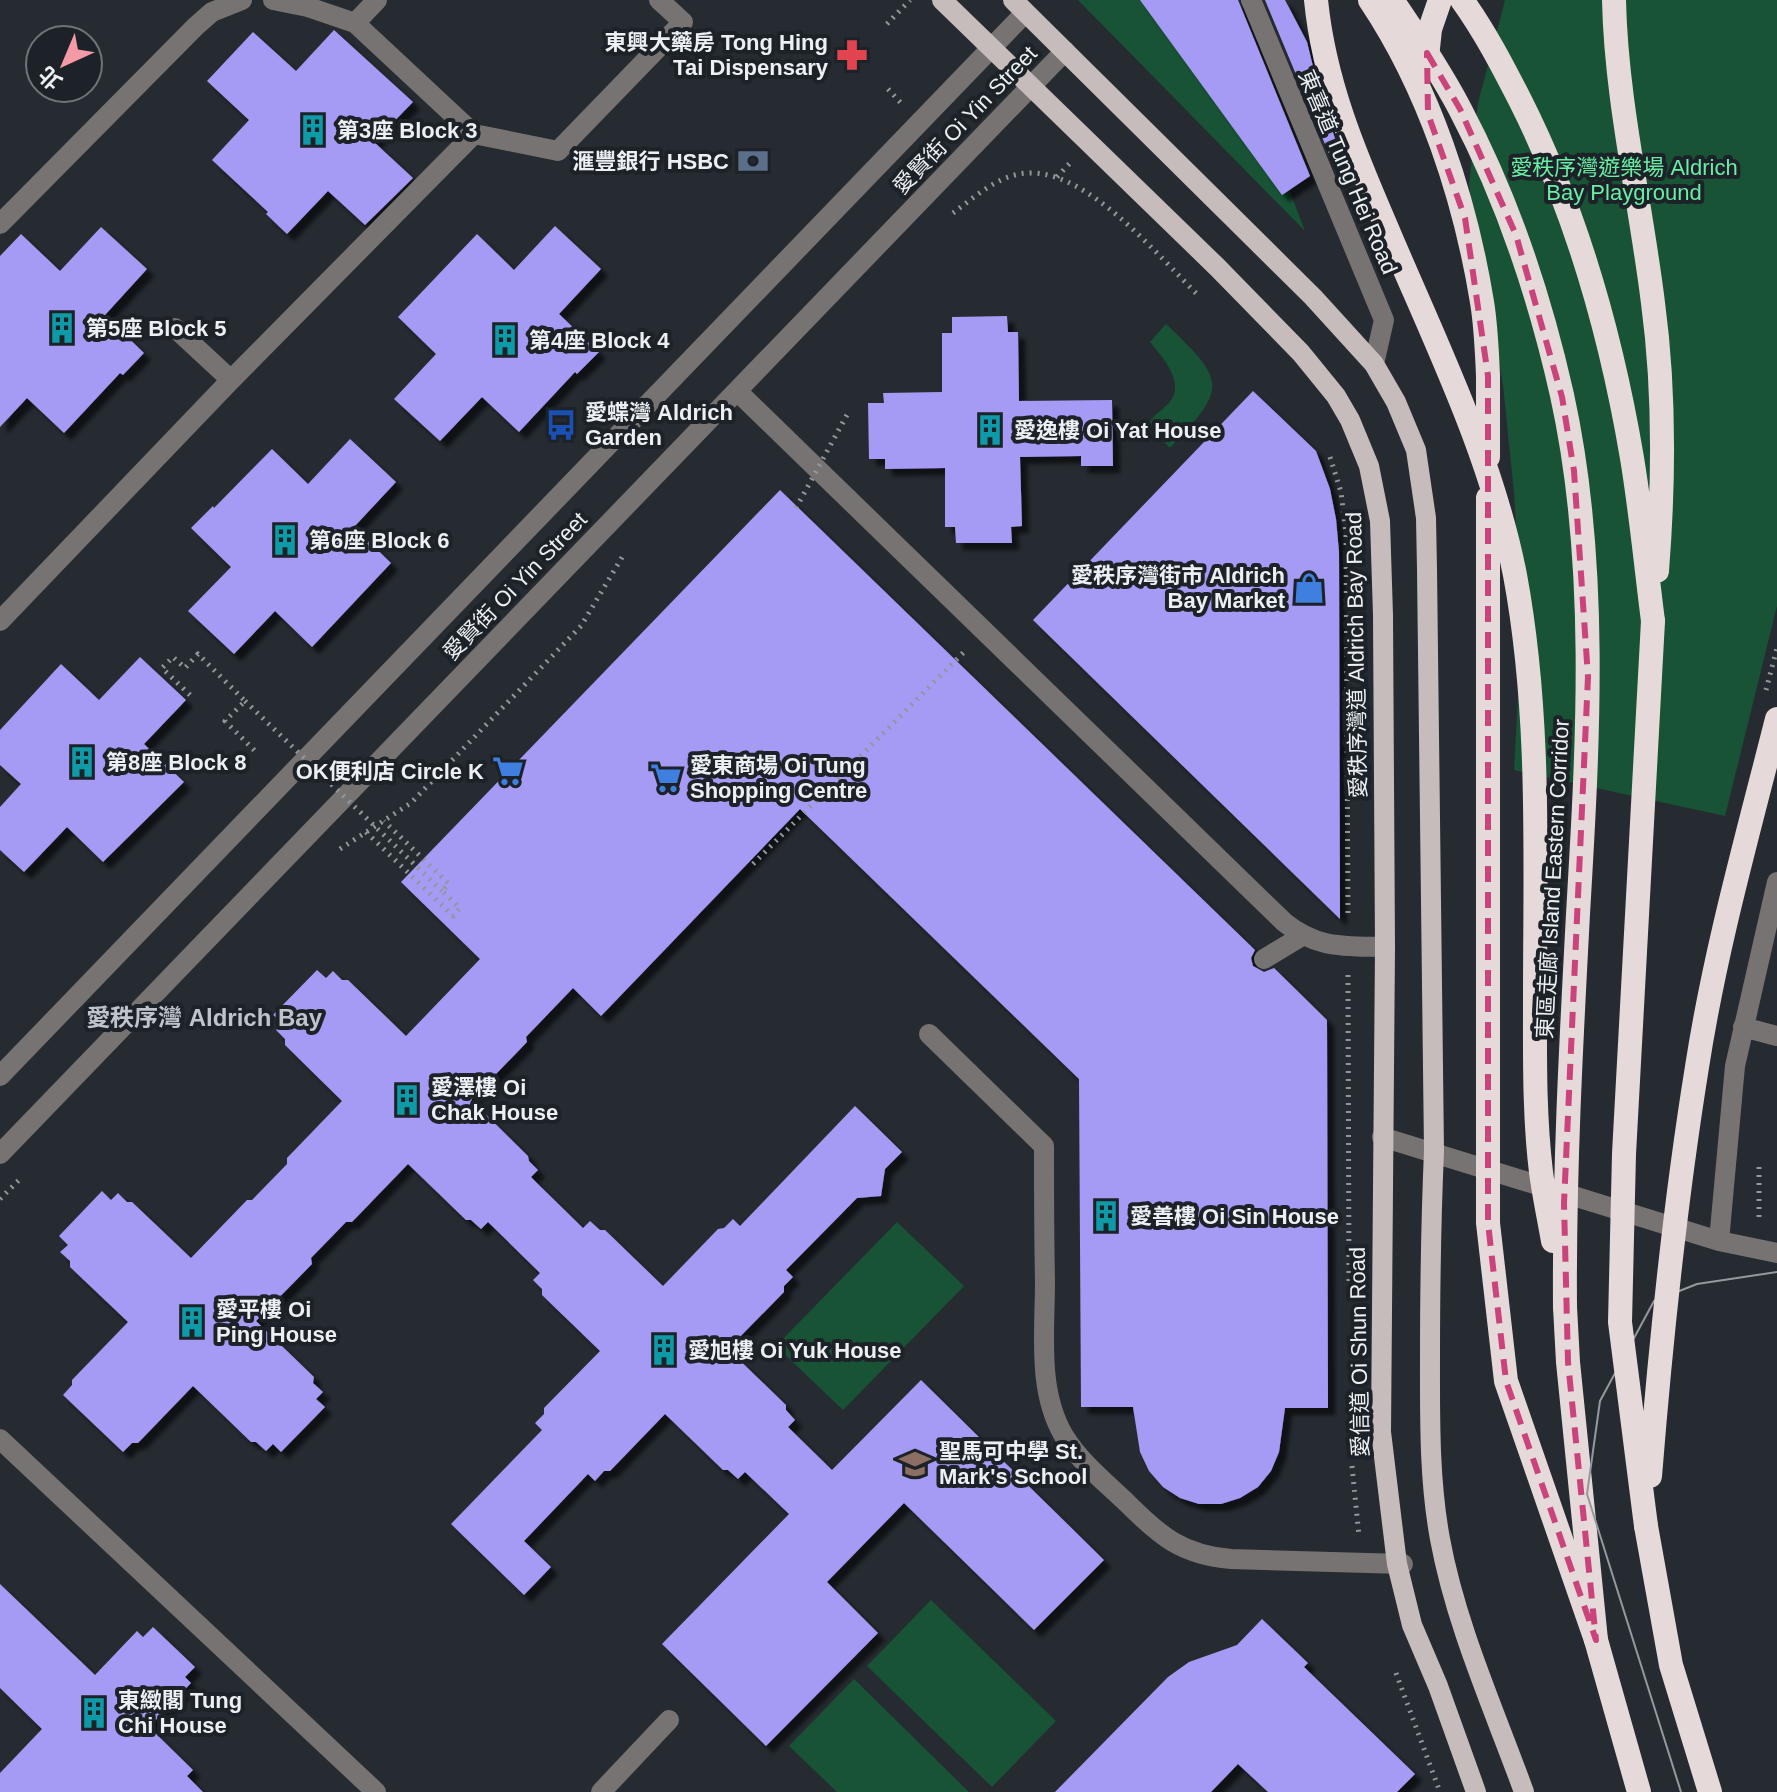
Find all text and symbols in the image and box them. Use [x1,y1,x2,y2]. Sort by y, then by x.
north arrow [24,24,104,104]
place label: 東興大藥房 Tong Hing Tai Dispensary [605,30,829,80]
pharmacy icon: 東興大藥房 Tong Hing Tai Dispensary [835,38,869,72]
street label: 愛賢街 Oi Yin Street [888,41,1042,199]
text: 北 [34,61,67,95]
street label: 東喜道 Tung Hei Road [1294,66,1402,278]
building icon: 第3座 Block 3 [296,113,330,147]
place label: 第3座 Block 3 [337,118,478,143]
bank icon: 滙豐銀行 HSBC [736,144,770,178]
place label: 滙豐銀行 HSBC [573,149,729,174]
park label: 愛秩序灣遊樂場 Aldrich Bay Playground [1510,155,1738,205]
building icon: 第5座 Block 5 [45,311,79,345]
place label: 第5座 Block 5 [86,316,227,341]
building icon: 第4座 Block 4 [488,323,522,357]
place label: 第4座 Block 4 [529,328,670,353]
place label: 愛蝶灣 Aldrich Garden [585,400,733,450]
bus stop icon: 愛蝶灣 Aldrich Garden [544,408,578,442]
building icon: 愛逸樓 Oi Yat House [973,413,1007,447]
place label: 愛逸樓 Oi Yat House [1014,418,1221,443]
street label: 愛賢街 Oi Yin Street [438,507,592,665]
street label: 愛秩序灣道 Aldrich Bay Road [1341,512,1371,798]
building icon: 第6座 Block 6 [268,523,302,557]
place label: 第6座 Block 6 [309,528,450,553]
place label: 愛秩序灣街市 Aldrich Bay Market [1071,563,1286,613]
shop icon: 愛秩序灣街市 Aldrich Bay Market [1292,571,1326,605]
street label: 東區走廊 Island Eastern Corridor [1532,718,1574,1040]
building icon: 第8座 Block 8 [65,745,99,779]
place label: 第8座 Block 8 [106,750,247,775]
place label: 愛東商場 Oi Tung Shopping Centre [690,753,867,803]
supermarket icon: OK便利店 Circle K [491,754,525,788]
place label: OK便利店 Circle K [296,759,484,784]
supermarket icon: 愛東商場 Oi Tung Shopping Centre [649,761,683,795]
district label: 愛秩序灣 Aldrich Bay [86,1004,323,1031]
place label: 愛澤樓 Oi Chak House [431,1075,558,1125]
building icon: 愛澤樓 Oi Chak House [390,1083,424,1117]
building icon: 愛善樓 Oi Sin House [1089,1199,1123,1233]
place label: 愛善樓 Oi Sin House [1130,1204,1339,1229]
street label: 愛信道 Oi Shun Road [1345,1247,1373,1457]
place label: 愛平樓 Oi Ping House [216,1297,337,1347]
building icon: 愛平樓 Oi Ping House [175,1305,209,1339]
building icon: 愛旭樓 Oi Yuk House [647,1333,681,1367]
place label: 愛旭樓 Oi Yuk House [688,1338,902,1363]
place label: 聖馬可中學 St. Mark's School [939,1439,1087,1489]
school or university icon: 聖馬可中學 St. Mark's School [898,1447,932,1481]
place label: 東緻閣 Tung Chi House [118,1688,242,1738]
building icon: 東緻閣 Tung Chi House [77,1696,111,1730]

